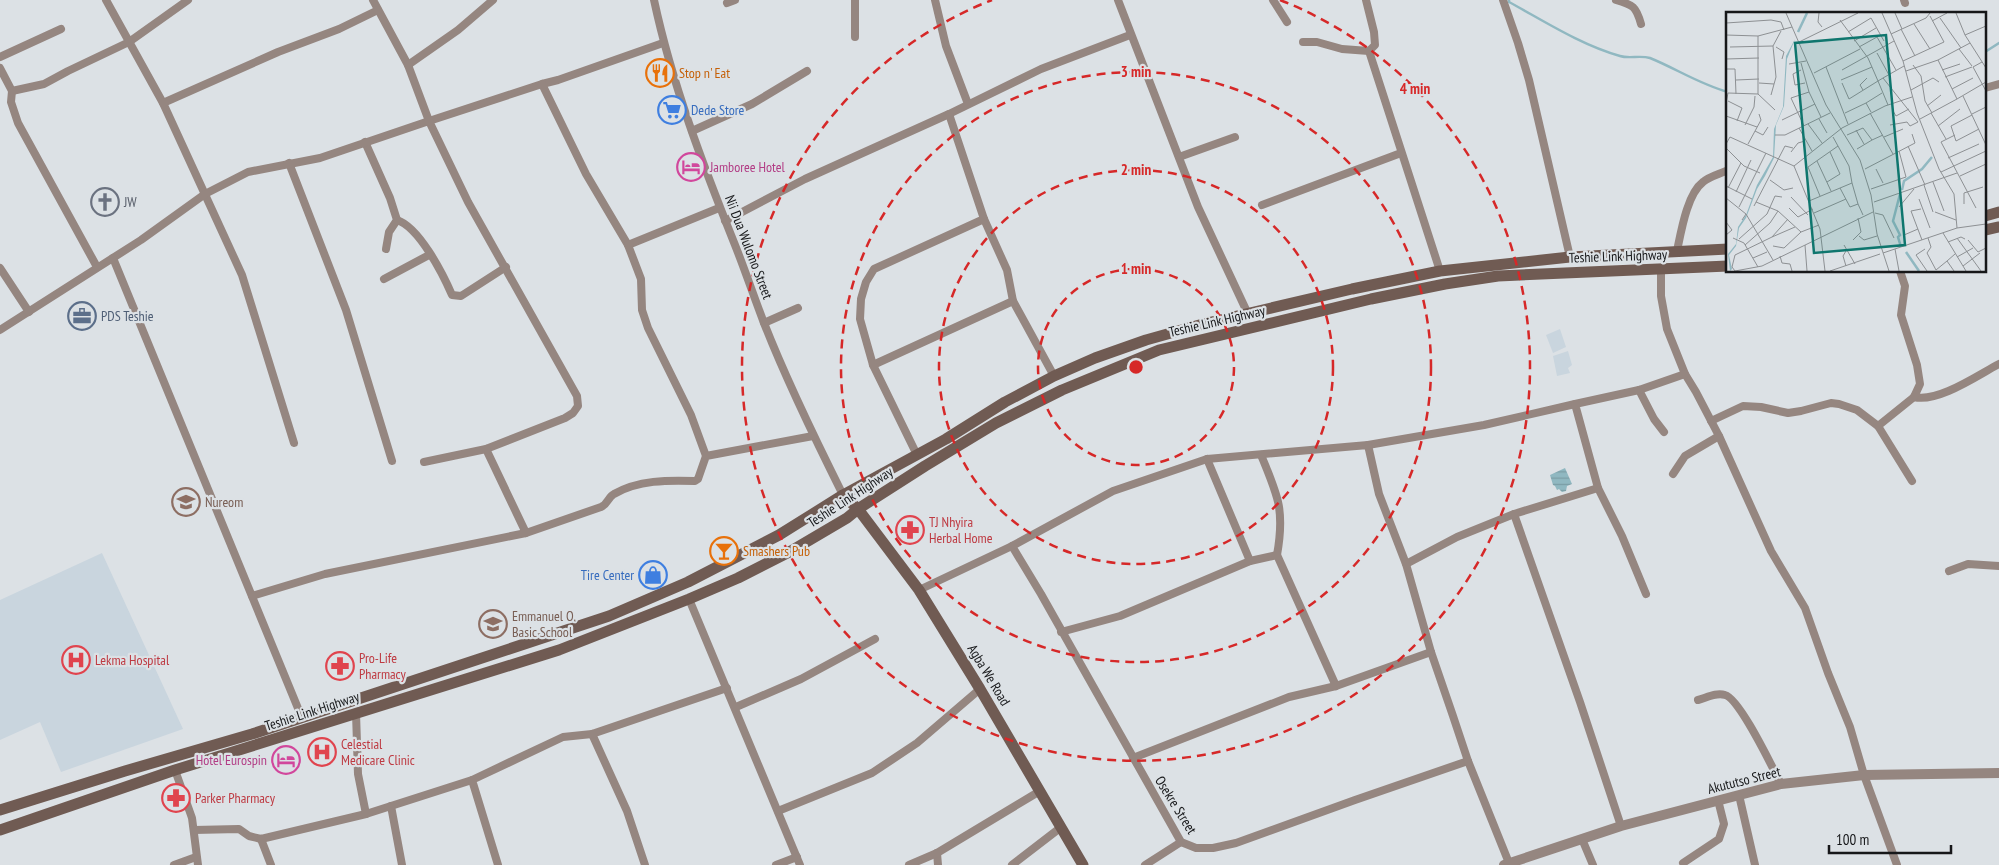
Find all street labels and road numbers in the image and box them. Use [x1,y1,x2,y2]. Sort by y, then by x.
street label: Nii Dua Wulomo Street [721,193,777,302]
street label: Teshie Link Highway [1569,245,1668,267]
street label: Teshie Link Highway [1167,301,1268,341]
street label: Teshie Link Highway [804,462,897,531]
street label: Agba We Road [964,641,1014,709]
street label: Teshie Link Highway [263,687,362,735]
street label: Akututso Street [1706,762,1783,798]
street label: Osekre Street [1151,773,1201,838]

